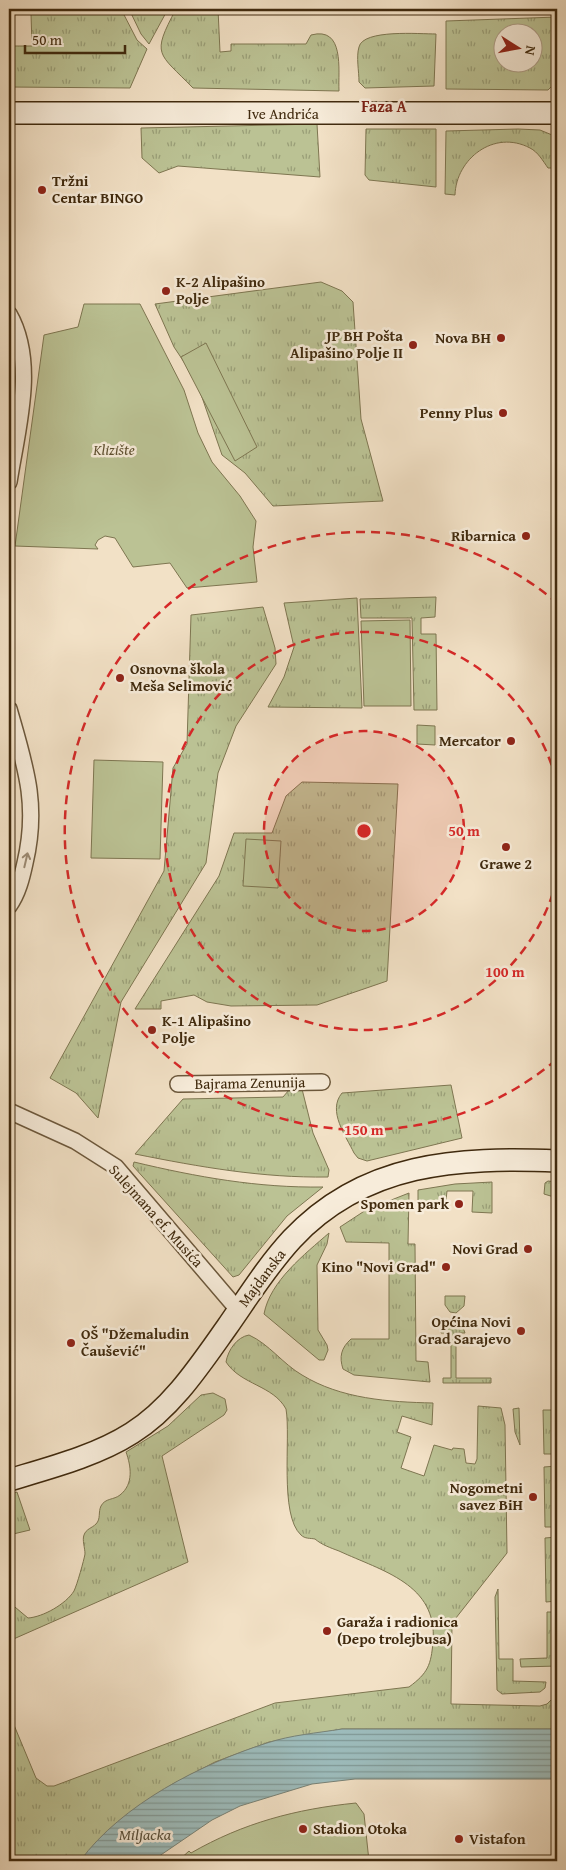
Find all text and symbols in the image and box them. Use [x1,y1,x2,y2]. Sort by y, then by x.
scale bar [25,22,125,54]
north arrow [494,22,544,72]
text: 50 m [32,29,63,50]
text: N [520,44,541,58]
district label: Faza A [361,94,407,118]
street label: Ive Andrića [247,103,319,124]
place label: Tržni Centar BINGO [52,170,143,208]
marker: Tržni Centar BINGO [36,184,48,196]
place label: K-2 Alipašino Polje [176,271,265,309]
marker: K-2 Alipašino Polje [160,285,172,297]
place label: JP BH Pošta Alipašino Polje II [290,325,403,363]
place label: Nova BH [435,327,491,348]
marker: Nova BH [495,332,507,344]
marker: JP BH Pošta Alipašino Polje II [407,339,419,351]
place label: Penny Plus [420,402,493,423]
marker: Penny Plus [497,407,509,419]
park label: Klizište [92,439,135,460]
place label: Ribarnica [451,525,516,546]
marker: Ribarnica [520,530,532,542]
place label: Osnovna škola Meša Selimović [130,658,232,696]
marker: Osnovna škola Meša Selimović [114,672,126,684]
place label: Mercator [439,730,501,751]
marker: Mercator [505,735,517,747]
text: 50 m [448,820,480,841]
centre of rings [355,822,373,840]
marker: Grawe 2 [500,841,512,853]
one-way arrow [22,853,31,869]
place label: Grawe 2 [480,853,532,874]
text: 100 m [485,961,525,982]
place label: K-1 Alipašino Polje [162,1010,251,1048]
marker: K-1 Alipašino Polje [146,1024,158,1036]
street label: Bajrama Zenunija [194,1071,306,1094]
text: 150 m [344,1119,384,1140]
street label: Sulejmana ef. Musića [104,1160,208,1272]
place label: Spomen park [361,1193,449,1214]
marker: Spomen park [453,1198,465,1210]
place label: Novi Grad [452,1238,518,1259]
marker: Novi Grad [522,1243,534,1255]
street label: Majdanska [233,1244,290,1311]
place label: Kino "Novi Grad" [322,1256,436,1277]
marker: Kino "Novi Grad" [440,1261,452,1273]
place label: Općina Novi Grad Sarajevo [418,1311,511,1349]
place label: OŠ "Džemaludin Čaušević" [81,1323,189,1361]
marker: Općina Novi Grad Sarajevo [515,1325,527,1337]
marker: OŠ "Džemaludin Čaušević" [65,1337,77,1349]
place label: Nogometni savez BiH [450,1477,523,1515]
marker: Nogometni savez BiH [527,1491,539,1503]
place label: Garaža i radionica (Depo trolejbusa) [337,1611,458,1649]
marker: Garaža i radionica (Depo trolejbusa) [321,1625,333,1637]
place label: Stadion Otoka [313,1818,407,1839]
water label: Miljacka [119,1822,172,1846]
marker: Stadion Otoka [297,1823,309,1835]
place label: Vistafon [469,1828,526,1849]
marker: Vistafon [453,1833,465,1845]

